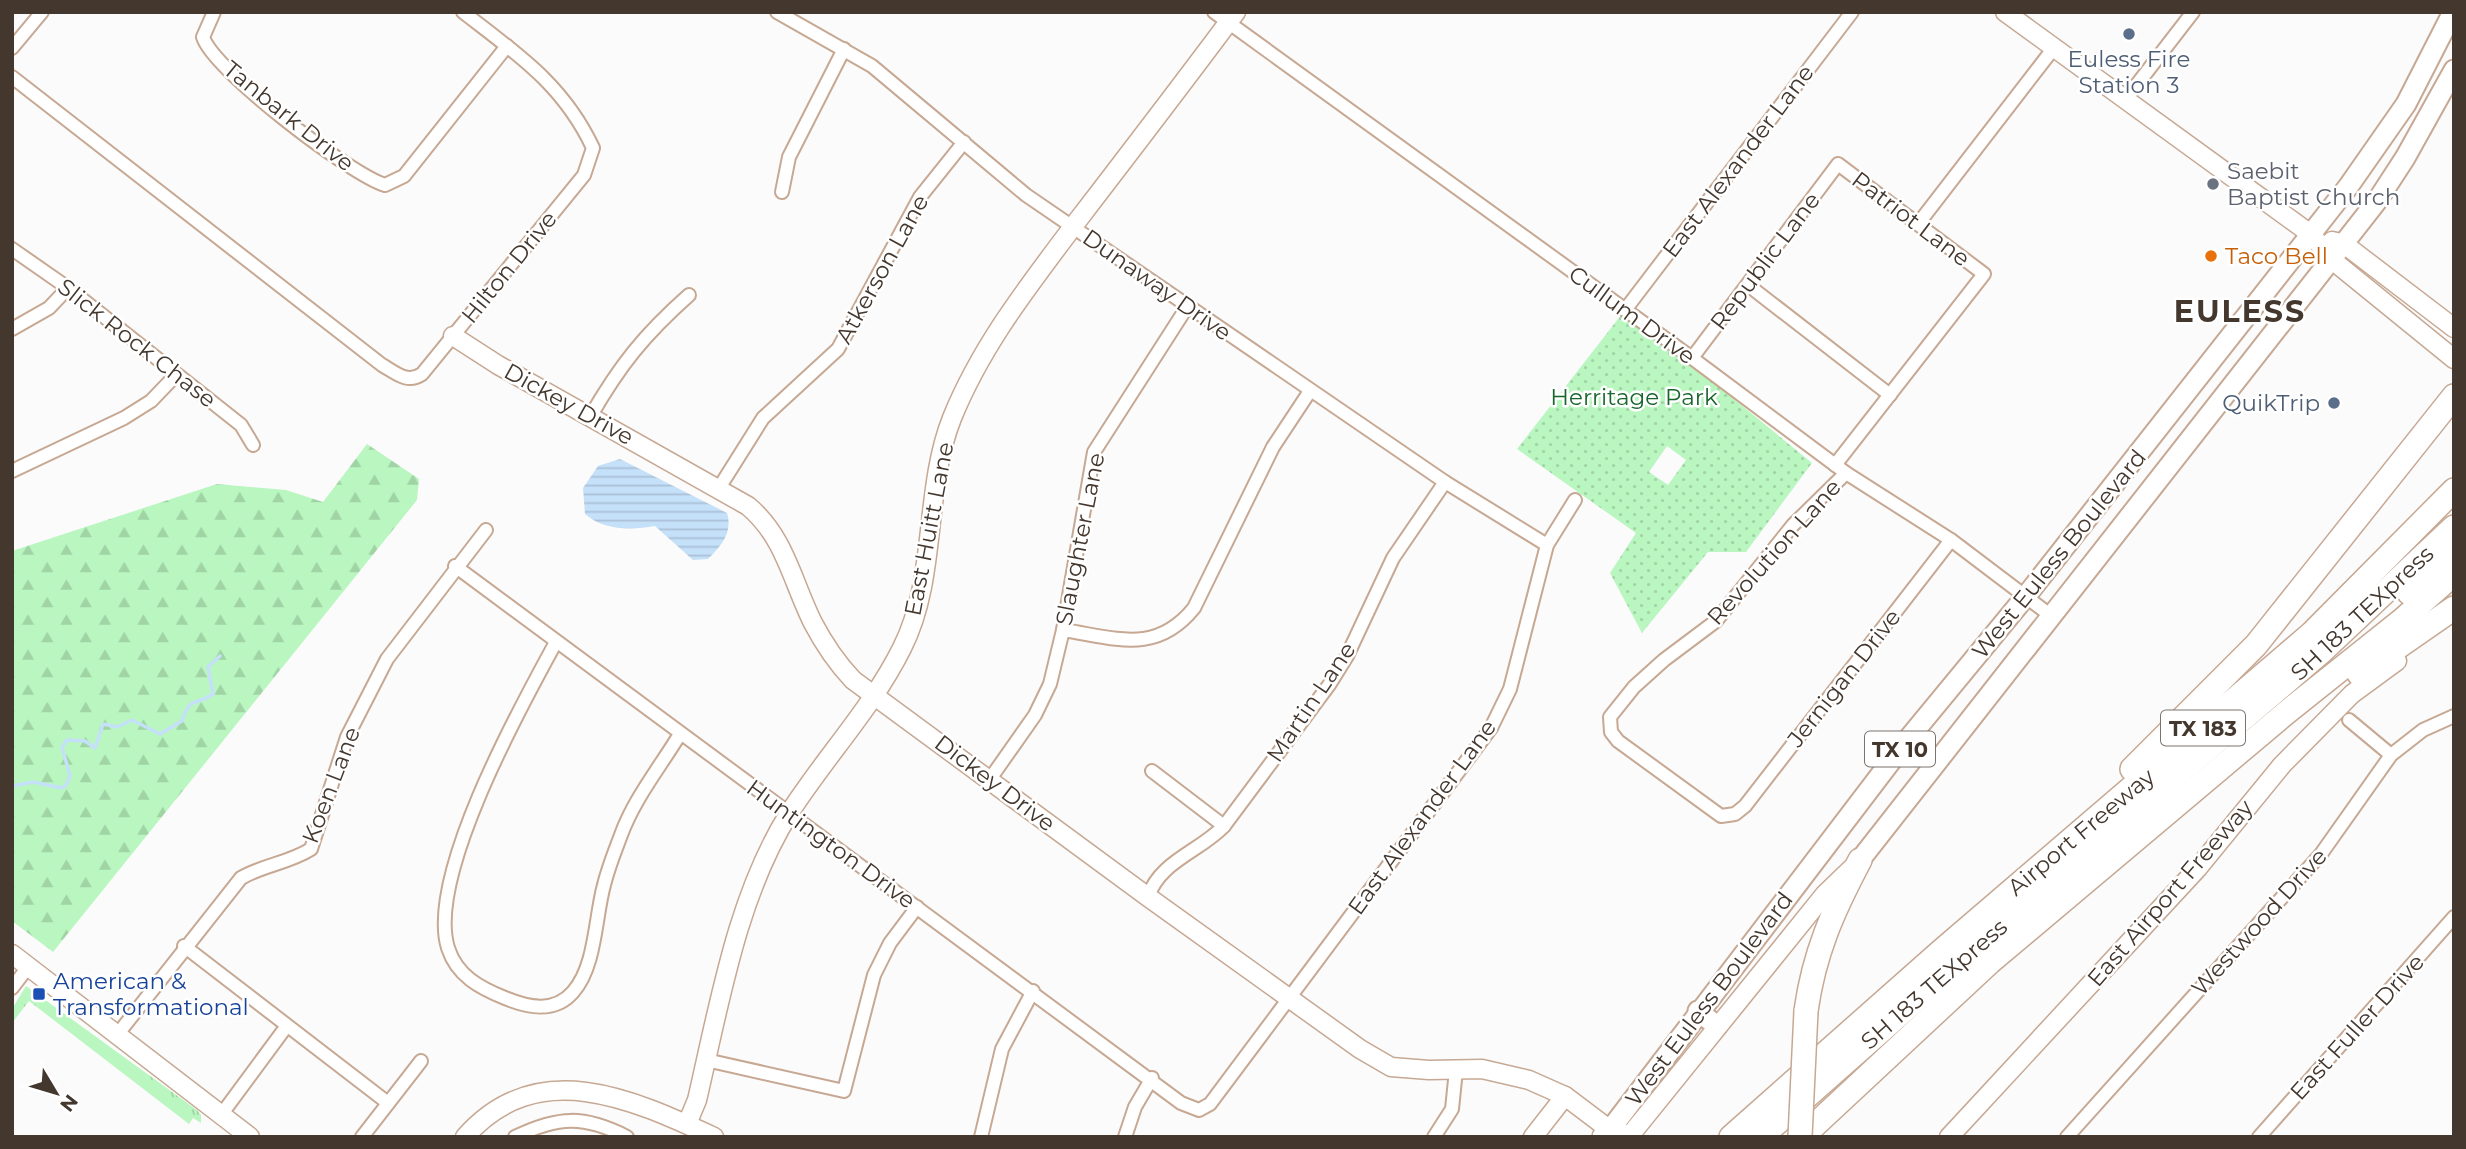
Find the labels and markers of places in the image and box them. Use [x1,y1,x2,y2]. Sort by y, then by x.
marker: Euless Fire Station 3 [2121,26,2137,42]
place label: Euless Fire Station 3 [2068,45,2190,99]
place label: Saebit Baptist Church [2227,157,2400,211]
marker: Saebit Baptist Church [2205,176,2221,192]
place label: Taco Bell [2225,242,2328,270]
marker: Taco Bell [2203,248,2219,264]
place label: QuikTrip [2222,389,2320,417]
marker: QuikTrip [2326,395,2342,411]
place label: American & Transformational [53,967,249,1021]
marker: American & Transformational [31,986,47,1002]

